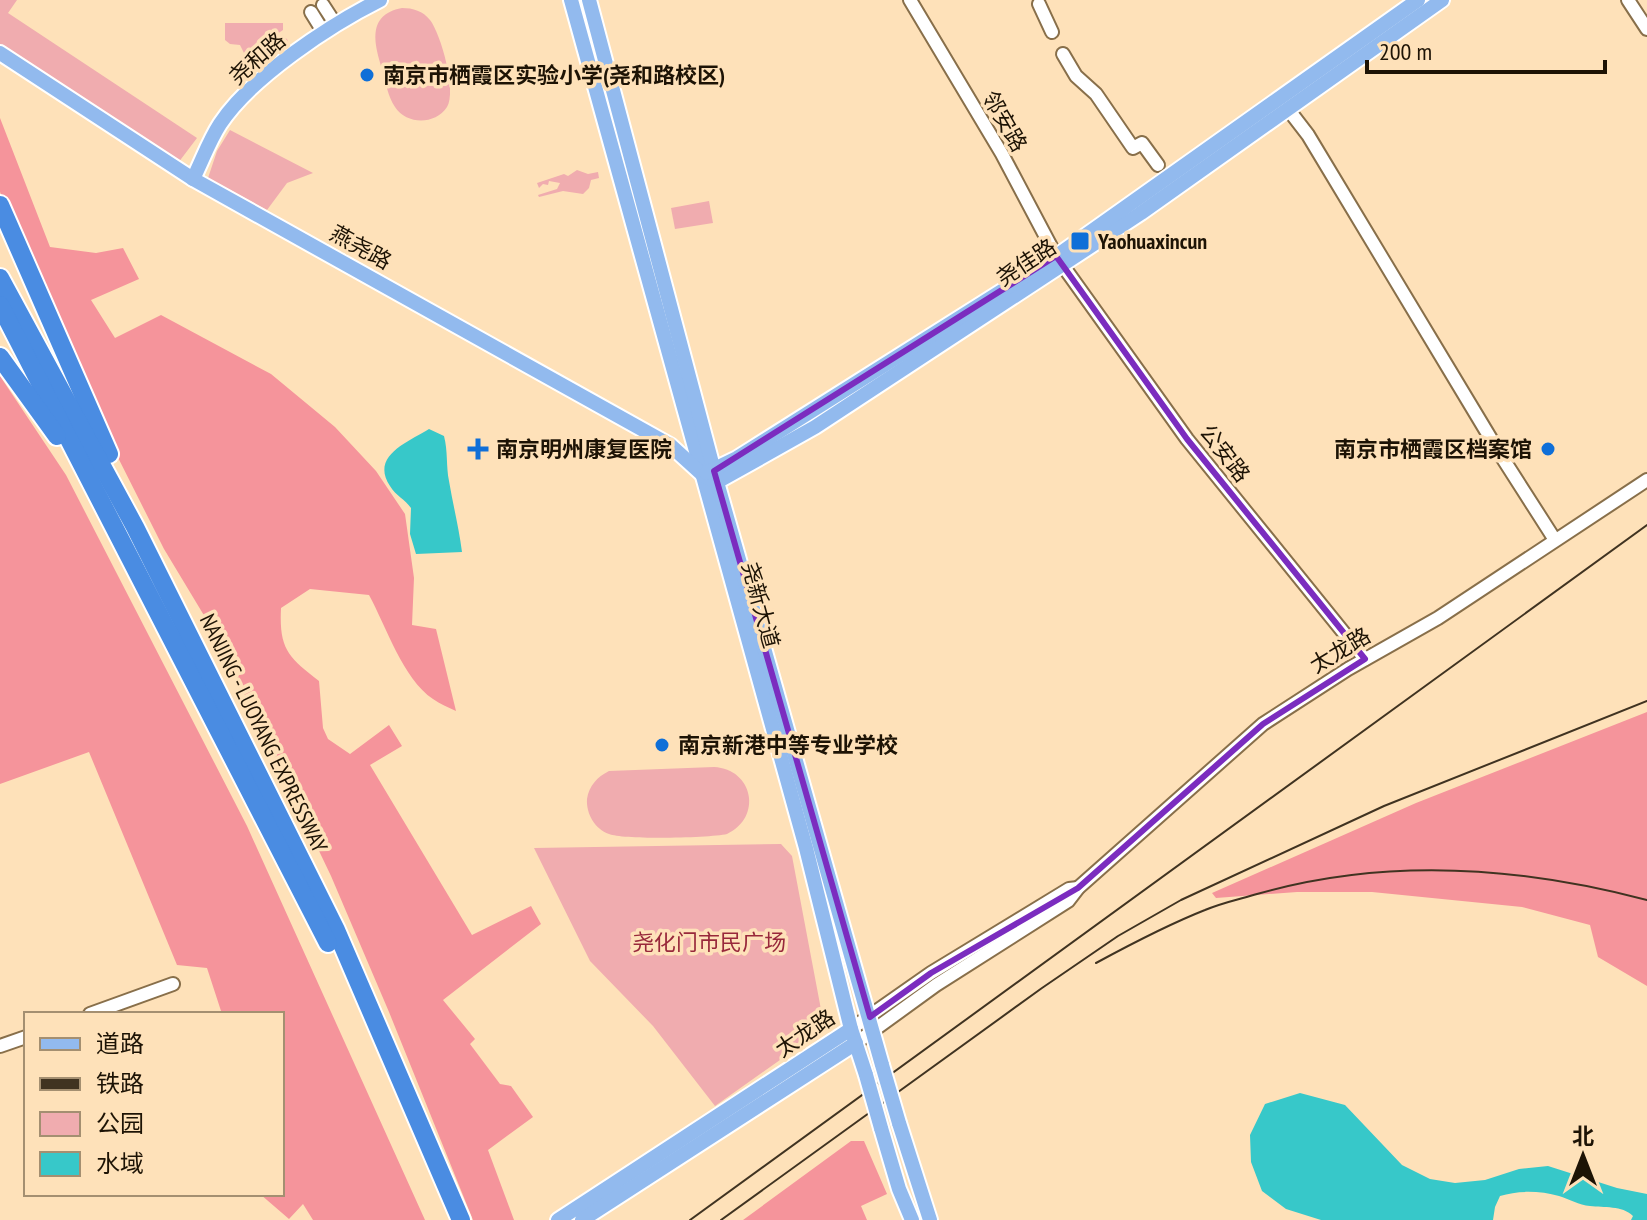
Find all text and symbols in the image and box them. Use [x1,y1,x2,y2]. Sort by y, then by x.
scale bar [1367,24,1605,74]
street label: 尧和路 [223,26,291,90]
text: 200 m [1379,36,1432,67]
place label: 南京市栖霞区实验小学(尧和路校区) [383,61,725,89]
marker: 南京市栖霞区实验小学(尧和路校区) [358,66,376,84]
street label: 邻安路 [976,85,1034,157]
street label: 燕尧路 [325,219,397,275]
place label: Yaohuaxincun [1097,227,1207,255]
marker: Yaohuaxincun [1069,230,1091,252]
street label: 尧佳路 [991,232,1061,292]
street label: 公安路 [1194,418,1256,488]
place label: 南京明州康复医院 [496,435,672,463]
place label: 南京市栖霞区档案馆 [1334,435,1532,463]
marker: 南京明州康复医院 [467,438,489,460]
marker: 南京市栖霞区档案馆 [1539,440,1557,458]
street label: 尧新大道 [736,559,786,651]
street label: NANJING - LUOYANG EXPRESSWAY [194,609,334,857]
street label: 太龙路 [1304,621,1376,679]
place label: 南京新港中等专业学校 [678,731,898,759]
marker: 南京新港中等专业学校 [653,736,671,754]
park label: 尧化门市民广场 [632,928,786,956]
street label: 太龙路 [770,1003,840,1063]
legend [24,1012,284,1196]
text: 道路 [96,1028,144,1059]
text: 铁路 [96,1068,144,1099]
text: 公园 [96,1108,144,1139]
north arrow [1543,1116,1623,1196]
text: 北 [1572,1122,1594,1150]
text: 水域 [96,1148,144,1179]

